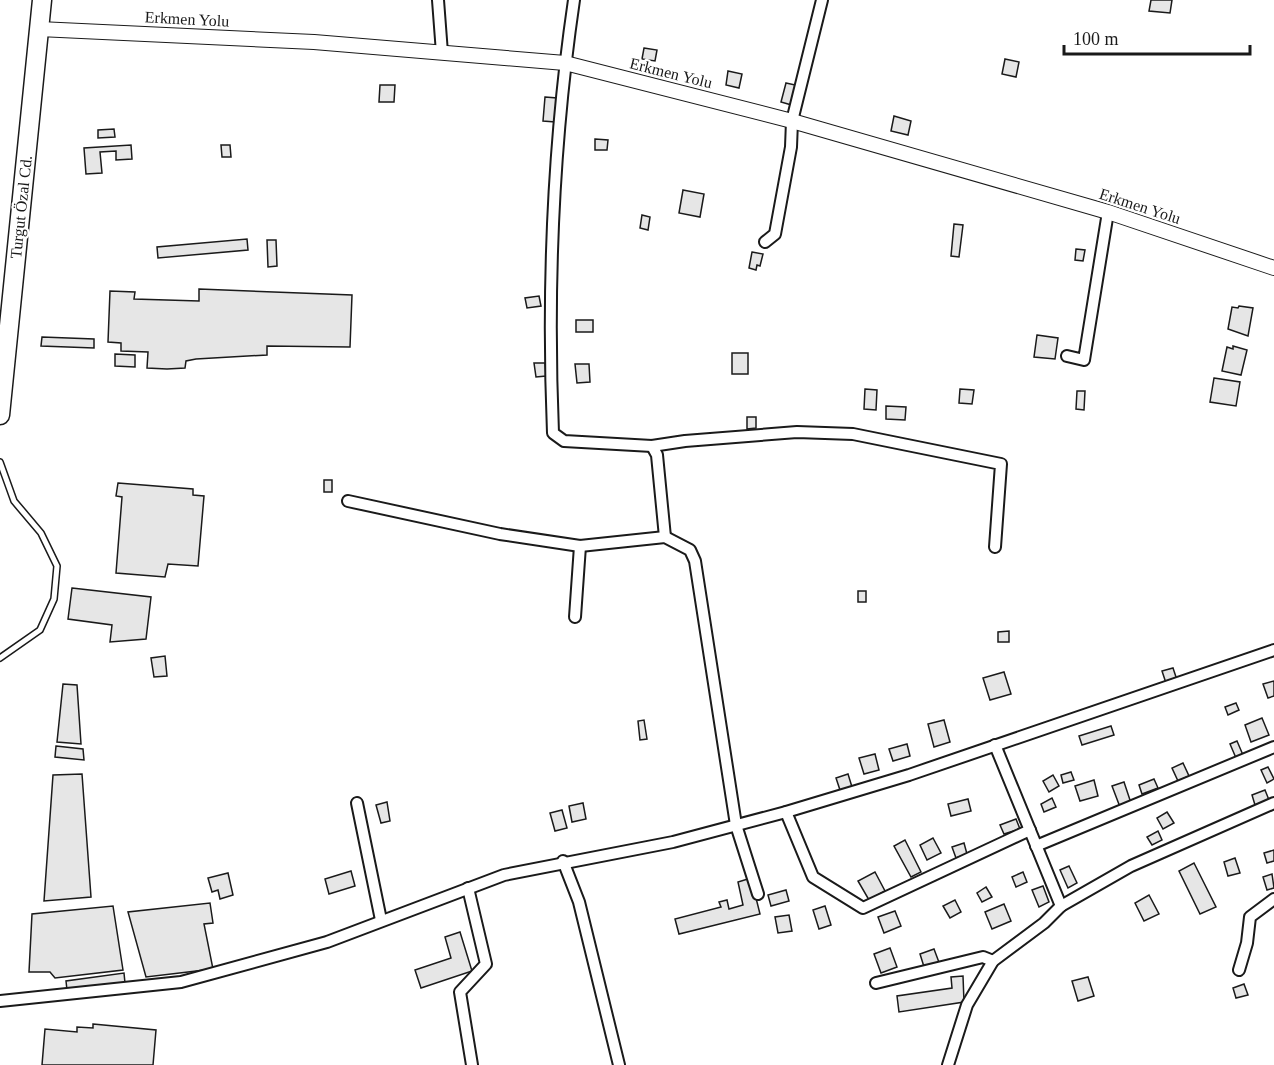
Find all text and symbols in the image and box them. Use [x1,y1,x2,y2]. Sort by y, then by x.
street label: Erkmen Yolu [144,8,230,30]
scale bar [1064,18,1250,56]
text: 100 m [1073,29,1119,49]
street label: Erkmen Yolu [628,55,714,91]
street label: Turgut Özal Cd. [7,155,36,259]
street label: Erkmen Yolu [1097,185,1183,227]

